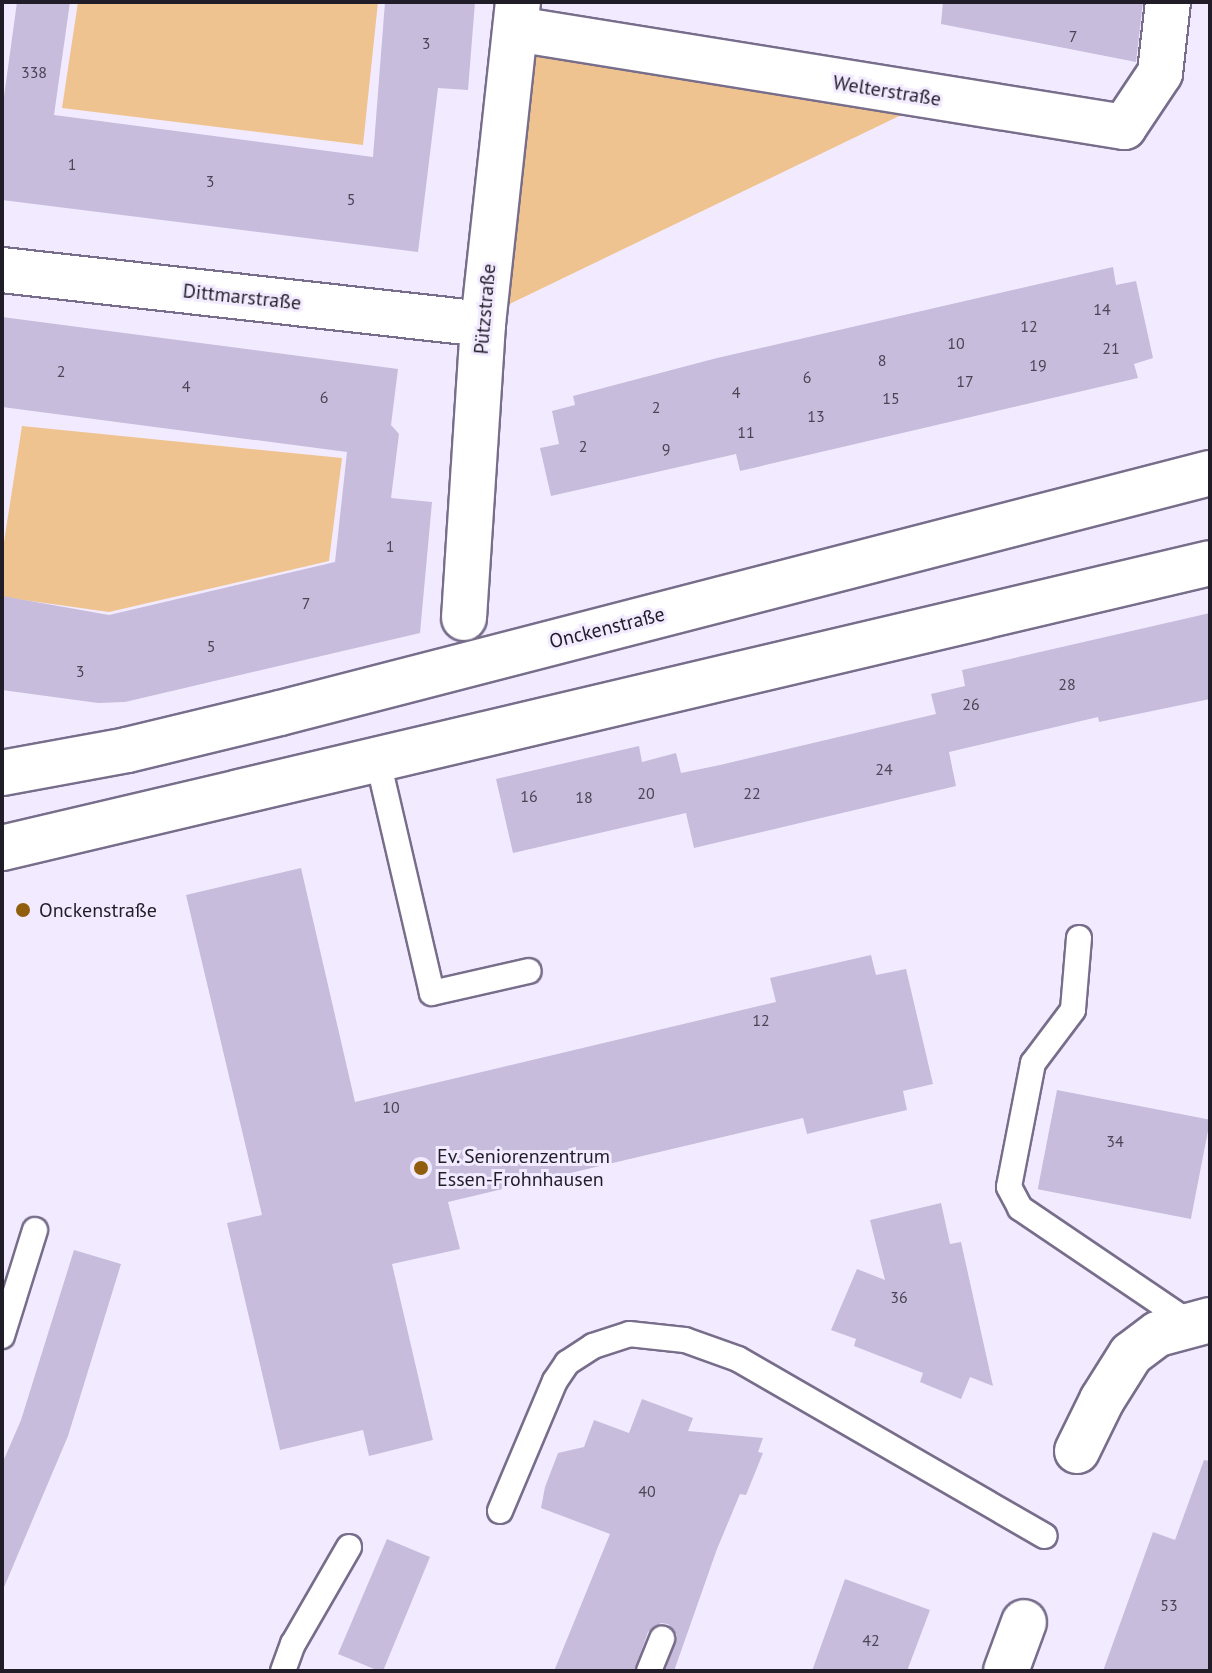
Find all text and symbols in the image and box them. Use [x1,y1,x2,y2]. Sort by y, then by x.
house number: 7 [1069,26,1077,46]
house number: 3 [422,33,430,53]
house number: 338 [21,62,47,82]
street label: Welterstraße [831,71,943,111]
house number: 1 [68,154,76,174]
house number: 3 [206,171,214,191]
house number: 5 [347,189,355,209]
street label: Pützstraße [469,263,501,355]
street label: Dittmarstraße [182,279,302,315]
house number: 14 [1093,299,1111,319]
house number: 12 [1020,316,1038,336]
house number: 10 [947,333,965,353]
house number: 21 [1102,338,1120,358]
house number: 8 [878,350,886,370]
house number: 19 [1029,355,1047,375]
house number: 2 [57,361,65,381]
house number: 6 [803,367,811,387]
house number: 17 [956,371,974,391]
house number: 4 [182,376,190,396]
house number: 4 [732,382,740,402]
house number: 6 [320,387,328,407]
house number: 15 [882,388,900,408]
house number: 2 [652,397,660,417]
house number: 13 [807,406,825,426]
house number: 11 [737,422,755,442]
house number: 2 [579,436,587,456]
house number: 9 [662,439,670,459]
house number: 1 [386,536,394,556]
house number: 7 [302,593,310,613]
street label: Onckenstraße [547,602,667,654]
house number: 5 [207,636,215,656]
house number: 3 [76,661,84,681]
house number: 28 [1058,674,1076,694]
house number: 26 [962,694,980,714]
house number: 24 [875,759,893,779]
house number: 20 [637,783,655,803]
house number: 22 [743,783,761,803]
house number: 16 [520,786,538,806]
house number: 18 [575,787,593,807]
place label: Onckenstraße [39,898,157,922]
marker: Onckenstraße [14,901,32,919]
house number: 12 [752,1010,770,1030]
house number: 10 [382,1097,400,1117]
house number: 34 [1106,1131,1124,1151]
place label: Ev. Seniorenzentrum Essen-Frohnhausen [437,1144,612,1191]
marker: Ev. Seniorenzentrum Essen-Frohnhausen [412,1159,430,1177]
house number: 36 [890,1287,908,1307]
house number: 40 [638,1481,656,1501]
house number: 53 [1160,1595,1178,1615]
house number: 42 [862,1630,880,1650]

